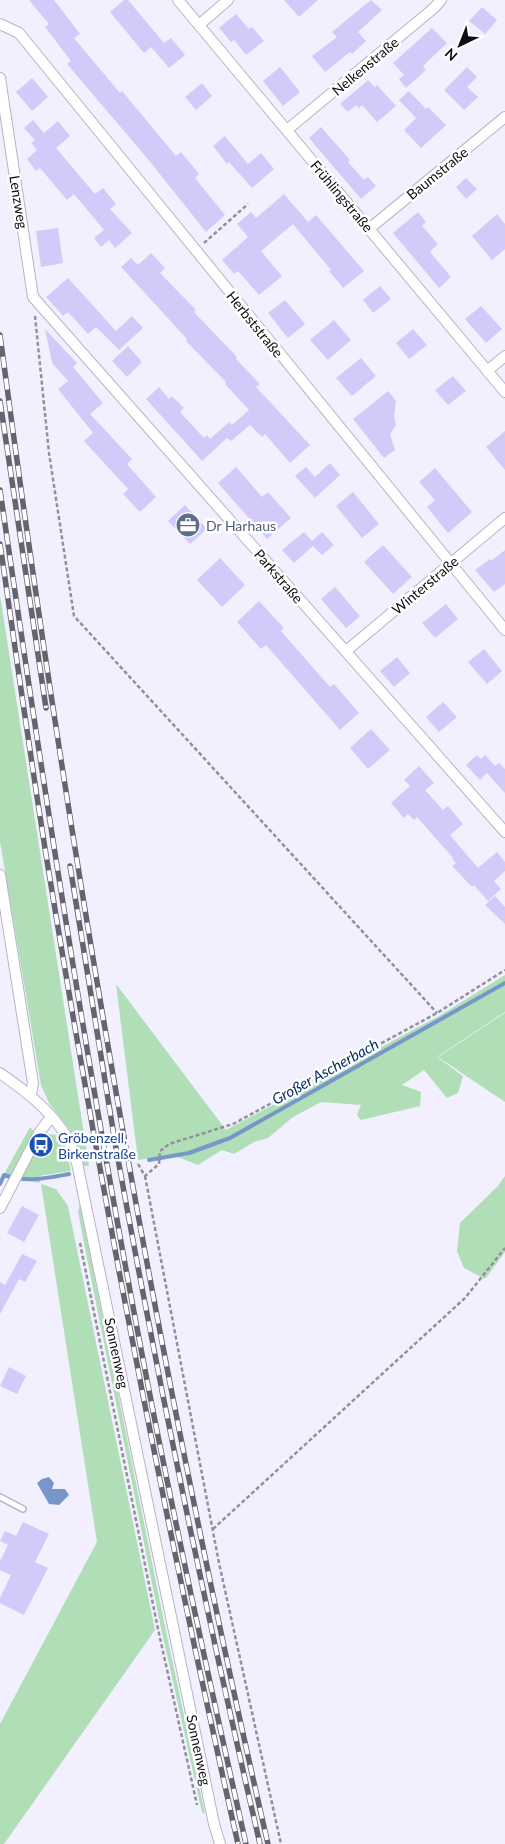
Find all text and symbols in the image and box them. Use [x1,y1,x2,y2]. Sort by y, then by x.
north arrow [435,20,485,70]
street label: Nelkenstraße [328,33,402,99]
text: N [441,45,461,65]
street label: Baumstraße [403,143,471,203]
street label: Frühlingstraße [307,157,377,235]
street label: Lenzweg [6,174,32,230]
street label: Herbststraße [223,287,287,361]
office icon: Dr Harhaus [175,512,201,538]
place label: Dr Harhaus [206,517,276,534]
street label: Parkstraße [251,546,307,606]
street label: Winterstraße [388,552,462,618]
water label: Großer Ascherbach [268,1034,382,1108]
place label: Gröbenzell, Birkenstraße [58,1129,136,1162]
bus stop icon: Gröbenzell, Birkenstraße [28,1132,54,1158]
street label: Sonnenweg [101,1316,133,1390]
street label: Sonnenweg [183,1713,215,1787]

